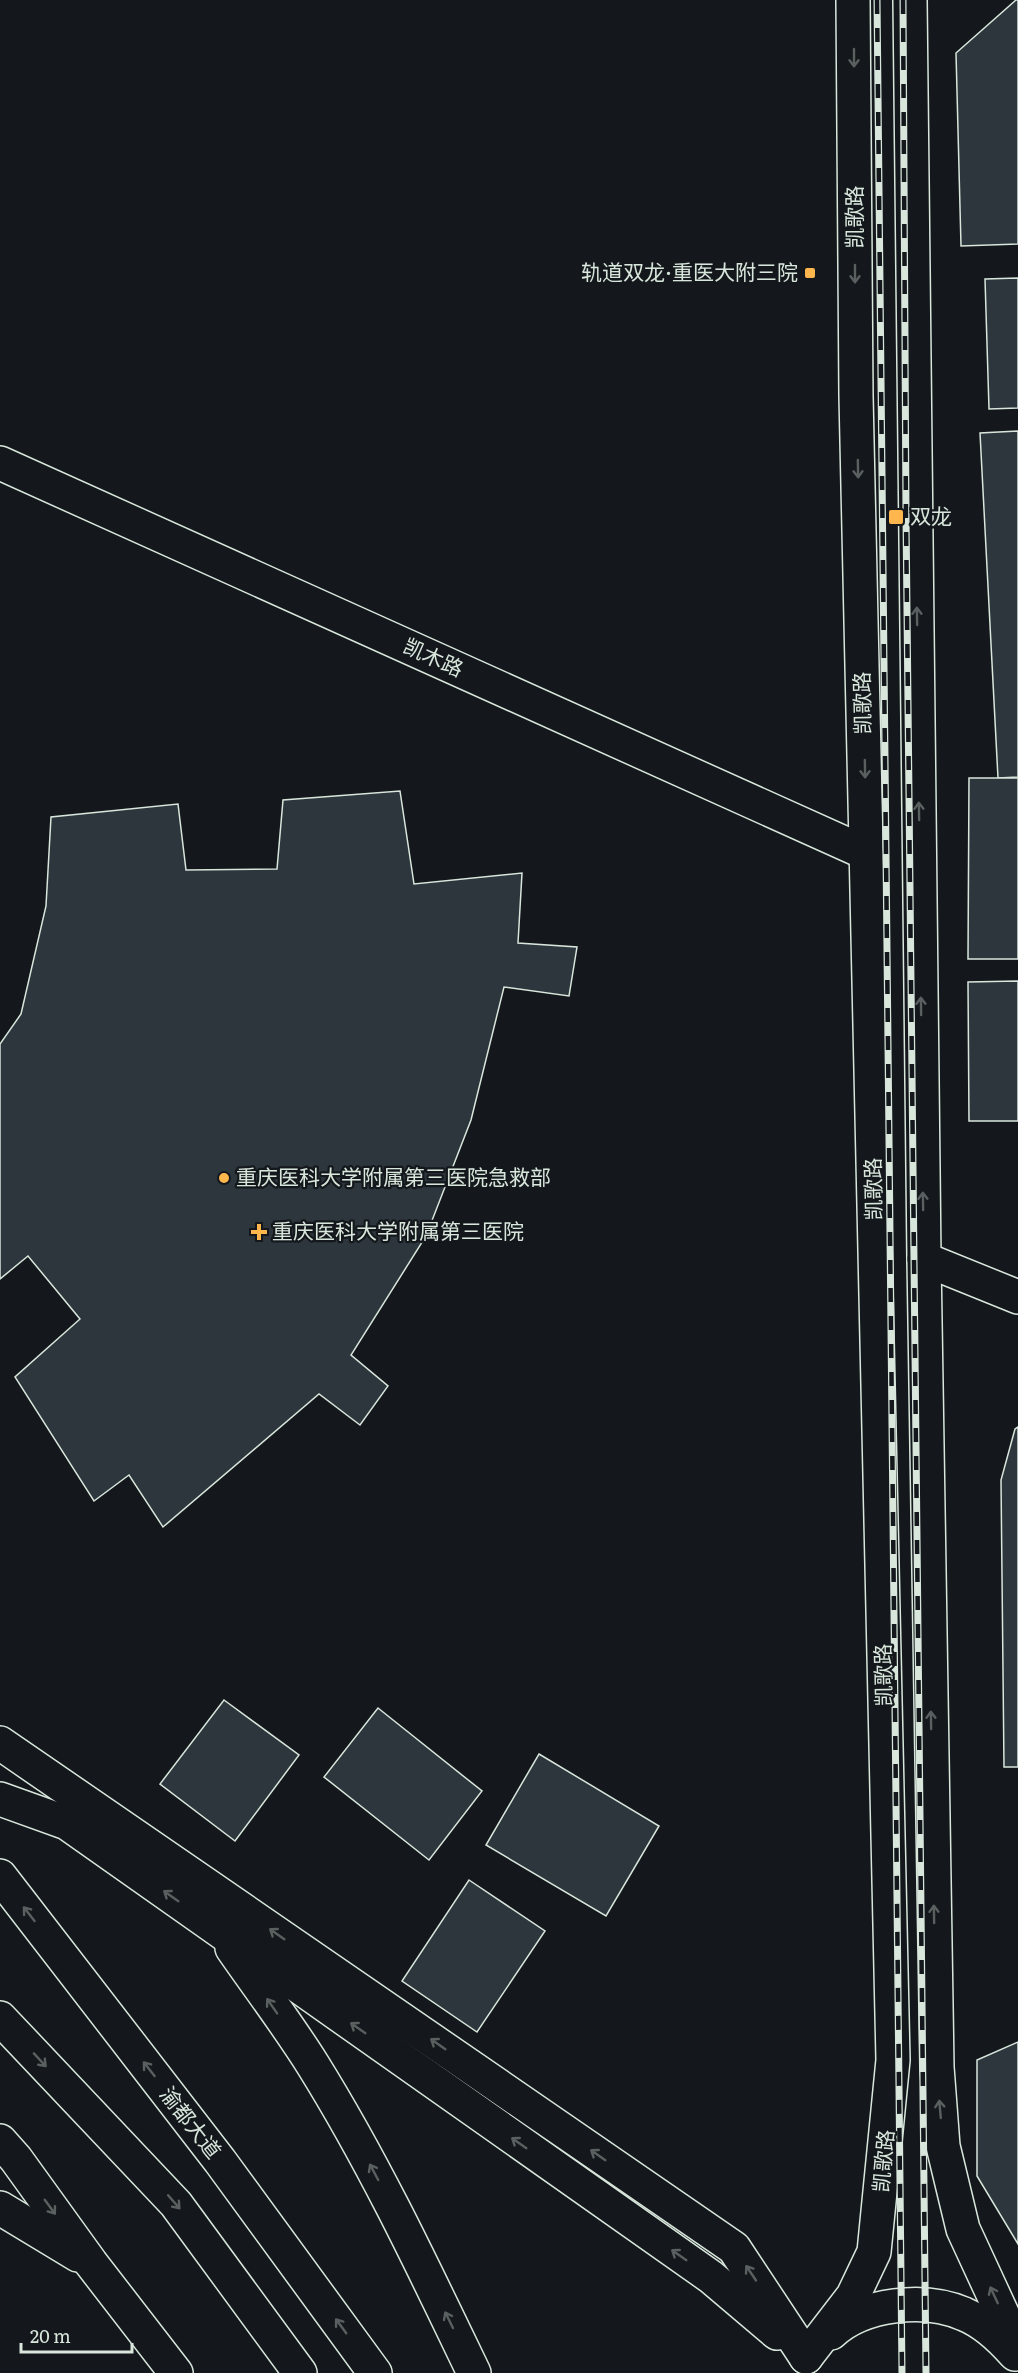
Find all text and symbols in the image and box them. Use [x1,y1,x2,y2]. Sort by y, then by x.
one-way arrow [848,48,860,68]
street label: 凯歌路 [837,186,868,249]
place label: 轨道双龙·重医大附三院 [581,255,798,286]
one-way arrow [849,264,861,284]
marker: 轨道双龙·重医大附三院 [803,266,817,280]
one-way arrow [852,459,864,479]
place label: 双龙 [910,499,952,530]
marker: 双龙 [887,508,905,526]
one-way arrow [911,606,923,626]
street label: 凯木路 [399,629,469,683]
street label: 凯歌路 [844,671,877,735]
one-way arrow [859,759,870,779]
one-way arrow [913,801,925,821]
one-way arrow [915,996,927,1016]
street label: 凯歌路 [855,1157,888,1221]
place label: 重庆医科大学附属第三医院急救部 [236,1160,551,1191]
marker: 重庆医科大学附属第三医院急救部 [217,1171,231,1185]
one-way arrow [917,1191,929,1211]
place label: 重庆医科大学附属第三医院 [272,1214,524,1245]
marker: 重庆医科大学附属第三医院 [250,1223,268,1241]
street label: 凯歌路 [865,1643,898,1707]
one-way arrow [925,1710,937,1730]
one-way arrow [163,1890,179,1902]
one-way arrow [929,1905,940,1925]
one-way arrow [23,1907,36,1923]
one-way arrow [269,1927,286,1940]
one-way arrow [266,1998,278,2014]
one-way arrow [350,2022,366,2034]
one-way arrow [430,2038,446,2050]
one-way arrow [33,2053,47,2068]
one-way arrow [142,2061,155,2077]
street label: 渝都大道 [154,2079,230,2164]
one-way arrow [935,2100,946,2120]
street label: 凯歌路 [863,2128,900,2194]
one-way arrow [512,2137,528,2149]
one-way arrow [591,2149,607,2161]
one-way arrow [368,2163,379,2181]
one-way arrow [167,2194,181,2209]
one-way arrow [44,2198,57,2214]
one-way arrow [671,2249,688,2261]
one-way arrow [745,2266,757,2282]
one-way arrow [987,2287,999,2305]
one-way arrow [442,2312,454,2330]
scale bar [21,2316,132,2354]
one-way arrow [334,2318,347,2334]
text: 20 m [30,2322,71,2349]

